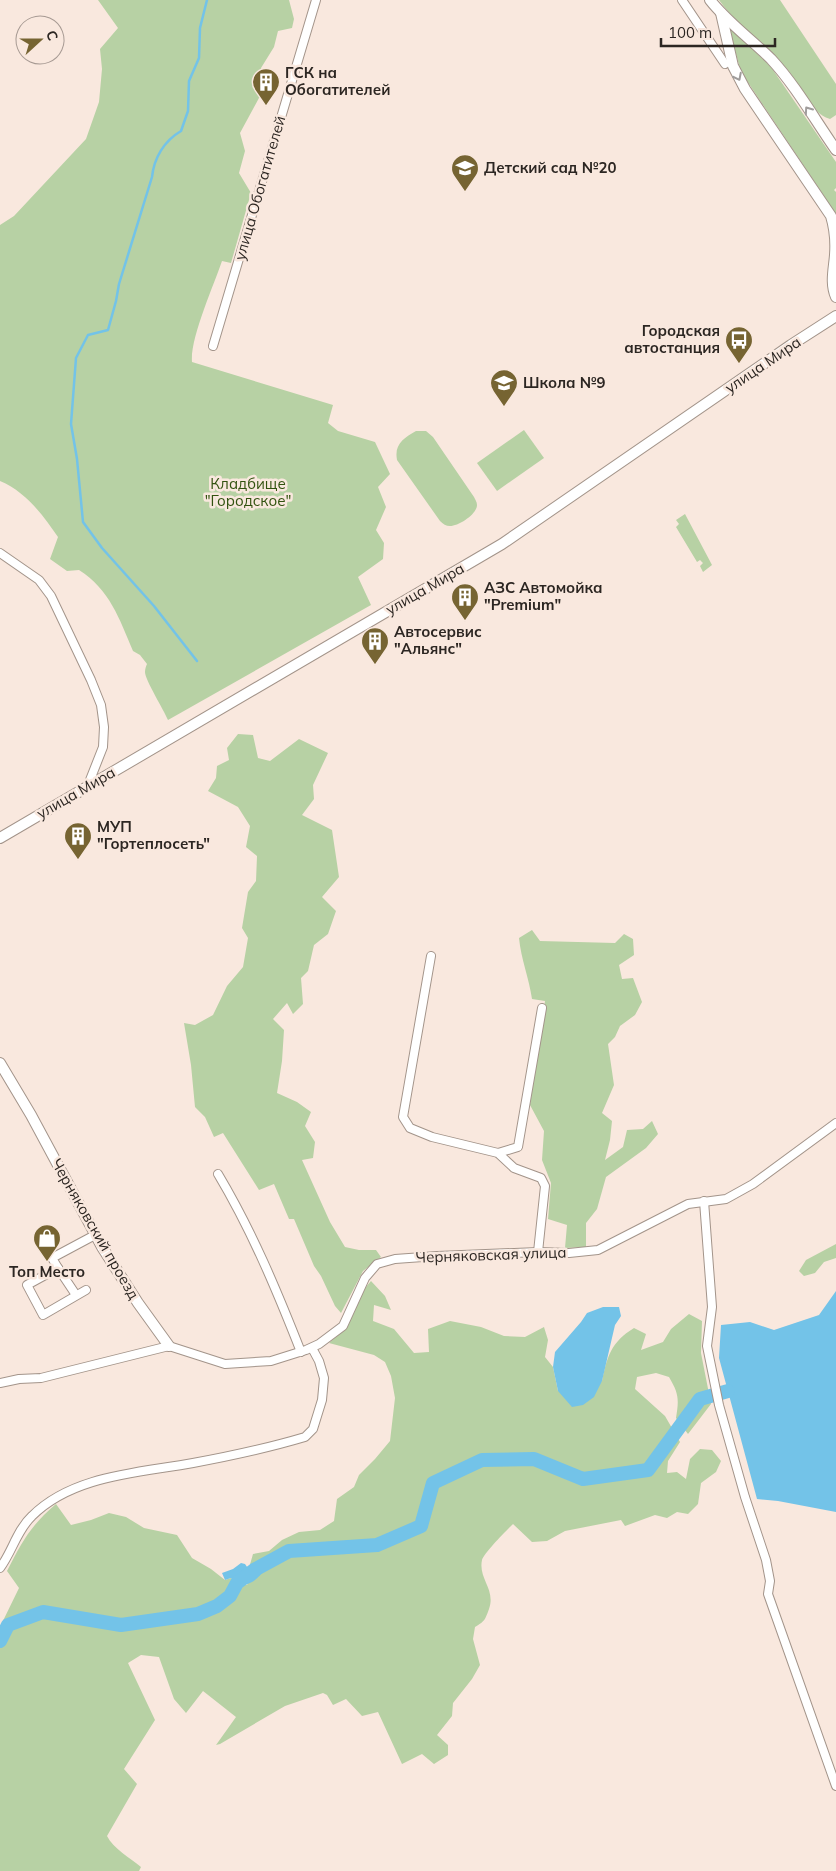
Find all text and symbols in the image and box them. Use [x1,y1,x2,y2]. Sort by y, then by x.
north arrow [15,15,65,65]
scale bar [661,15,775,47]
text: 100 m [668,23,712,42]
text: С [42,28,62,43]
place label: ГСК на Обогатителей [285,63,390,99]
building icon: ГСК на Обогатителей [251,67,281,106]
one-way arrow [732,72,742,81]
one-way arrow [805,106,814,116]
street label: улица Обогатителей [230,113,289,262]
school or university icon: Детский сад №20 [450,153,480,192]
place label: Детский сад №20 [484,158,616,177]
place label: Городская автостанция [624,321,720,357]
bus stop icon: Городская автостанция [724,325,754,364]
street label: улица Мира [721,332,804,397]
school or university icon: Школа №9 [489,368,519,407]
place label: Школа №9 [523,373,605,392]
park label: Кладбище "Городское" [205,474,291,510]
street label: улица Мира [382,558,467,619]
place label: АЗС Автомойка "Premium" [484,578,603,614]
building icon: АЗС Автомойка "Premium" [450,582,480,621]
place label: Автосервис "Альянс" [394,622,482,658]
building icon: Автосервис "Альянс" [360,626,390,665]
street label: улица Мира [33,762,118,823]
place label: МУП "Гортеплосеть" [97,817,210,853]
building icon: МУП "Гортеплосеть" [63,821,93,860]
street label: Черняковский проезд [47,1155,144,1303]
shop icon: Топ Место [32,1223,62,1262]
street label: Черняковская улица [415,1242,567,1267]
place label: Топ Место [9,1262,85,1281]

